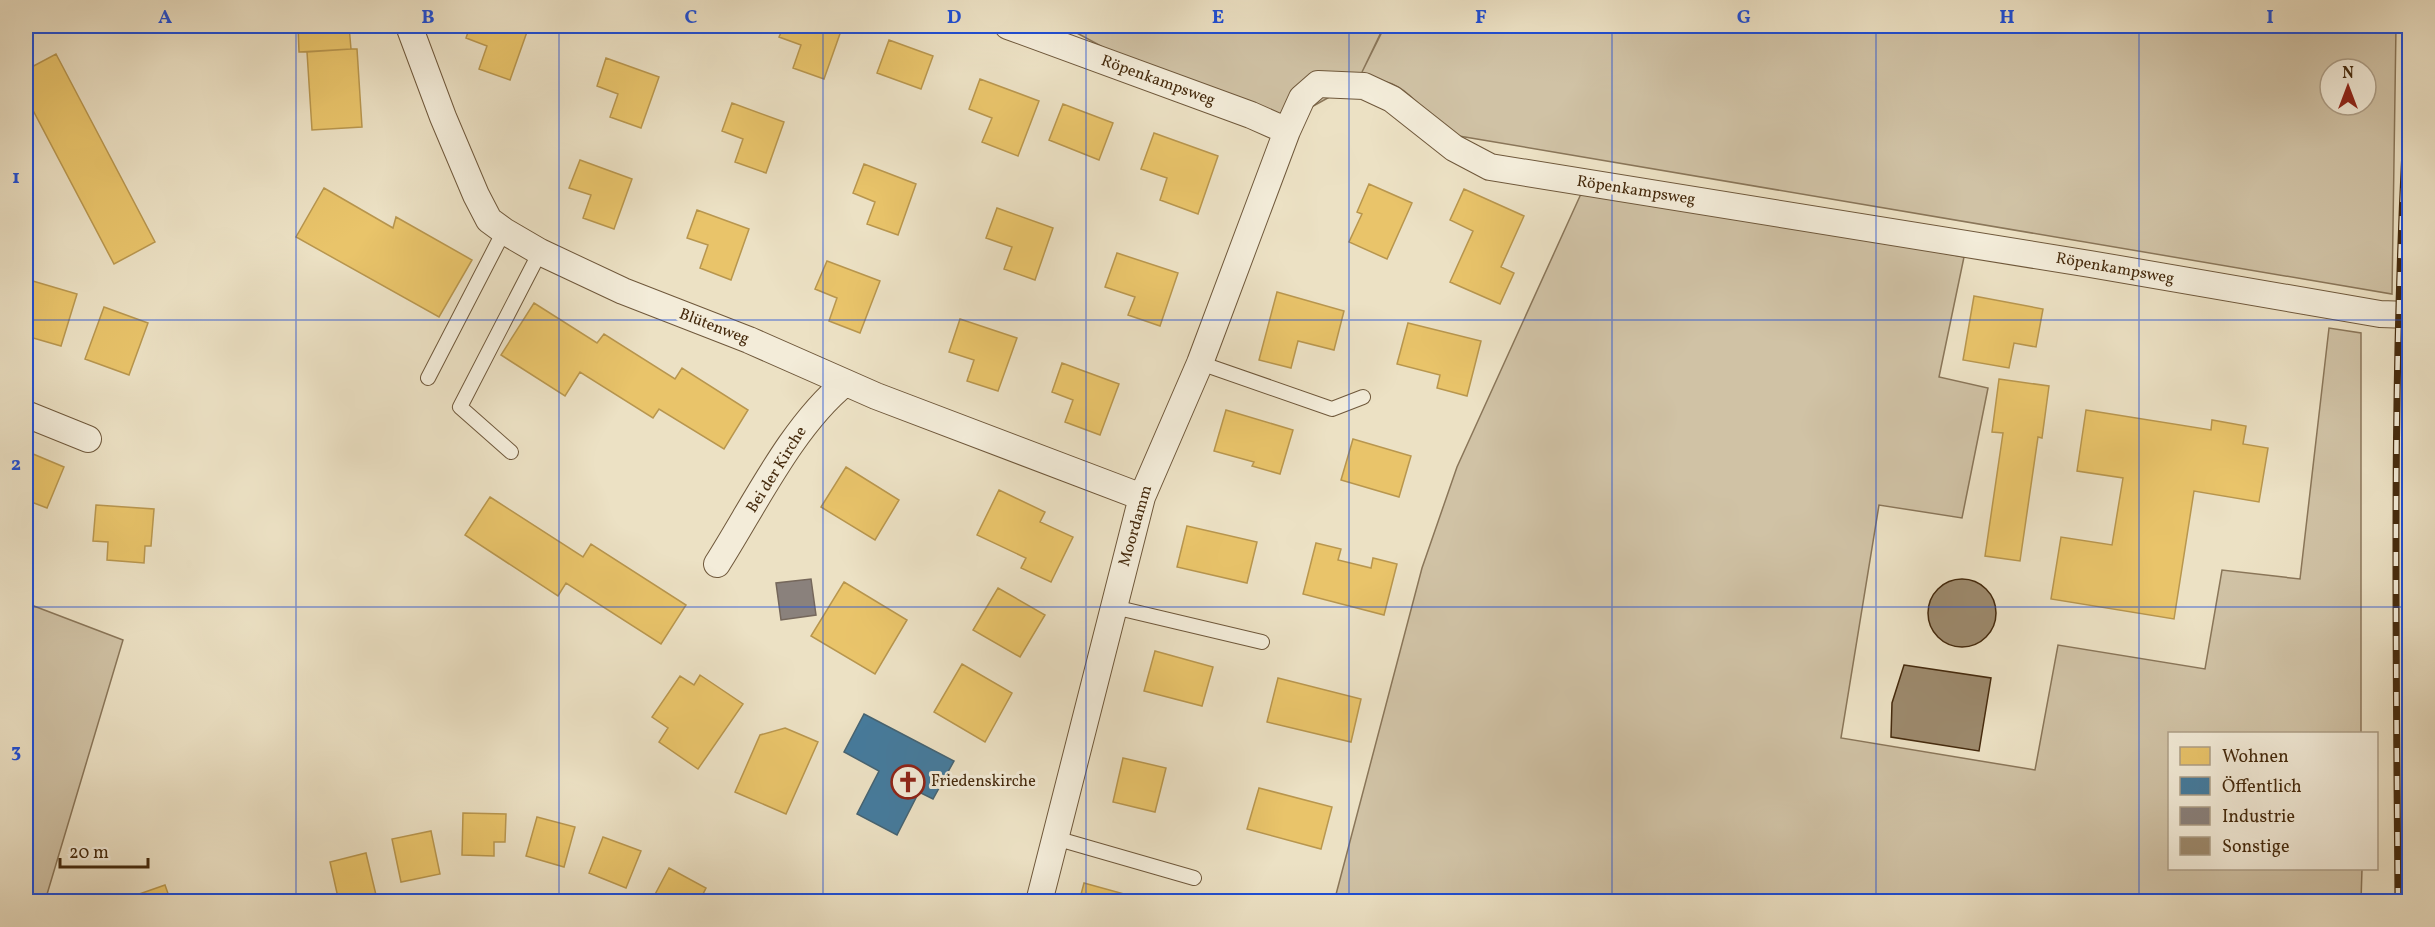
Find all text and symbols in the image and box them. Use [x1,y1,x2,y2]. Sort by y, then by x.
text: A [158,4,172,32]
text: B [421,4,435,32]
text: C [685,4,698,32]
text: D [947,4,961,32]
text: E [1212,4,1224,32]
text: F [1475,4,1487,32]
text: G [1737,4,1751,32]
text: H [1999,4,2015,32]
text: I [2266,4,2274,32]
street label: Röpenkampsweg [1098,50,1218,112]
north arrow [2318,57,2378,117]
text: N [2342,63,2354,85]
text: 1 [12,164,20,192]
street label: Röpenkampsweg [1575,171,1697,211]
street label: Röpenkampsweg [2054,248,2176,290]
street label: Blütenweg [676,304,752,350]
street label: Bei der Kirche [742,422,812,518]
text: 2 [11,451,21,479]
street label: Moordamm [1114,483,1158,569]
legend [2168,732,2378,870]
text: 3 [11,738,21,766]
text: Wohnen [2222,745,2289,770]
church icon: Friedenskirche [890,764,926,800]
place label: Friedenskirche [931,771,1036,793]
text: Öffentlich [2222,775,2302,800]
text: Industrie [2222,805,2295,830]
scale bar [60,831,148,869]
text: Sonstige [2222,835,2289,860]
text: 20 m [69,841,109,866]

